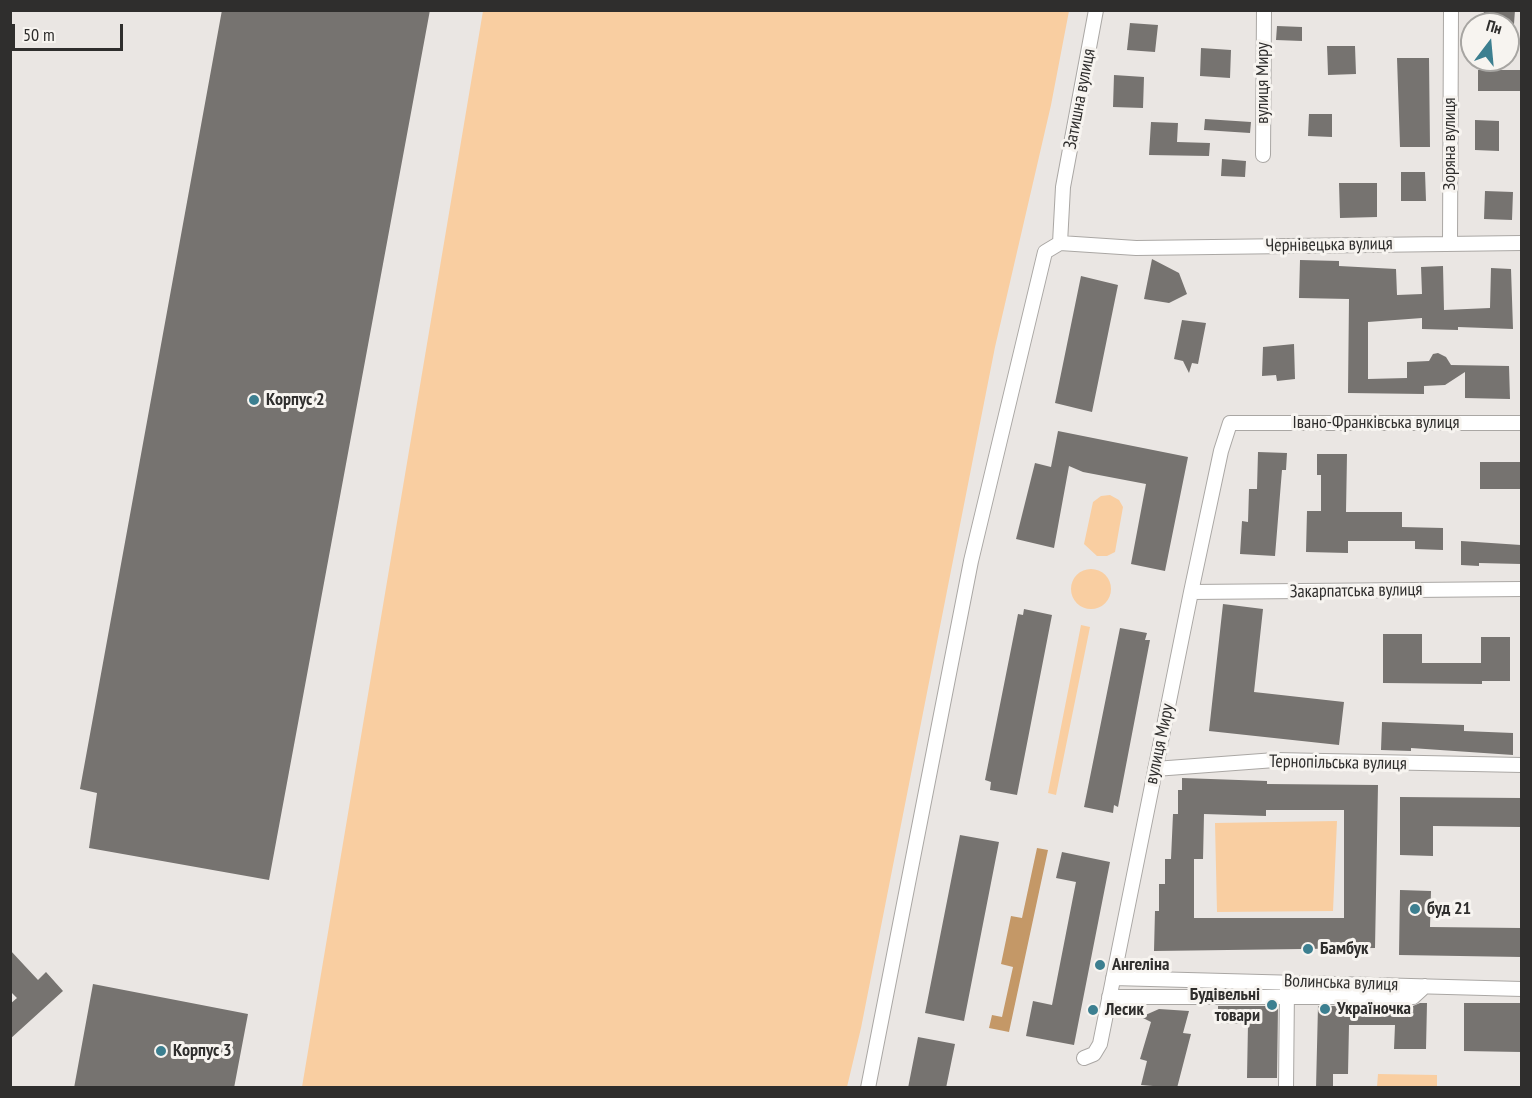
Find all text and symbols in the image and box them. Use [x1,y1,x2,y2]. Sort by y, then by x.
scale bar [15,12,126,50]
north arrow [1460,12,1520,72]
text: Пн [1484,15,1505,38]
text: 50 m [23,23,55,46]
street label: вулиця Миру [1252,42,1274,124]
street label: Затишна вулиця [1060,47,1100,151]
street label: Зоряна вулиця [1439,97,1461,191]
street label: Чернівецька вулиця [1265,233,1393,257]
place label: Корпус 2 [266,389,325,411]
marker: Корпус 2 [247,393,261,407]
street label: Івано-Франківська вулиця [1293,412,1459,434]
street label: Закарпатська вулиця [1290,579,1422,603]
street label: вулиця Миру [1141,702,1179,786]
street label: Тернопільська вулиця [1269,751,1407,775]
place label: буд 21 [1427,898,1471,920]
marker: буд 21 [1408,902,1422,916]
place label: Бамбук [1320,938,1368,960]
marker: Бамбук [1301,942,1315,956]
place label: Ангеліна [1112,954,1169,976]
marker: Ангеліна [1093,958,1107,972]
street label: Волинська вулиця [1283,970,1399,996]
place label: Будівельні товари [1190,984,1260,1026]
marker: Будівельні товари [1265,998,1279,1012]
place label: Україночка [1337,998,1411,1020]
place label: Лесик [1105,999,1144,1021]
marker: Україночка [1318,1002,1332,1016]
marker: Лесик [1086,1003,1100,1017]
place label: Корпус 3 [173,1040,232,1062]
marker: Корпус 3 [154,1044,168,1058]

